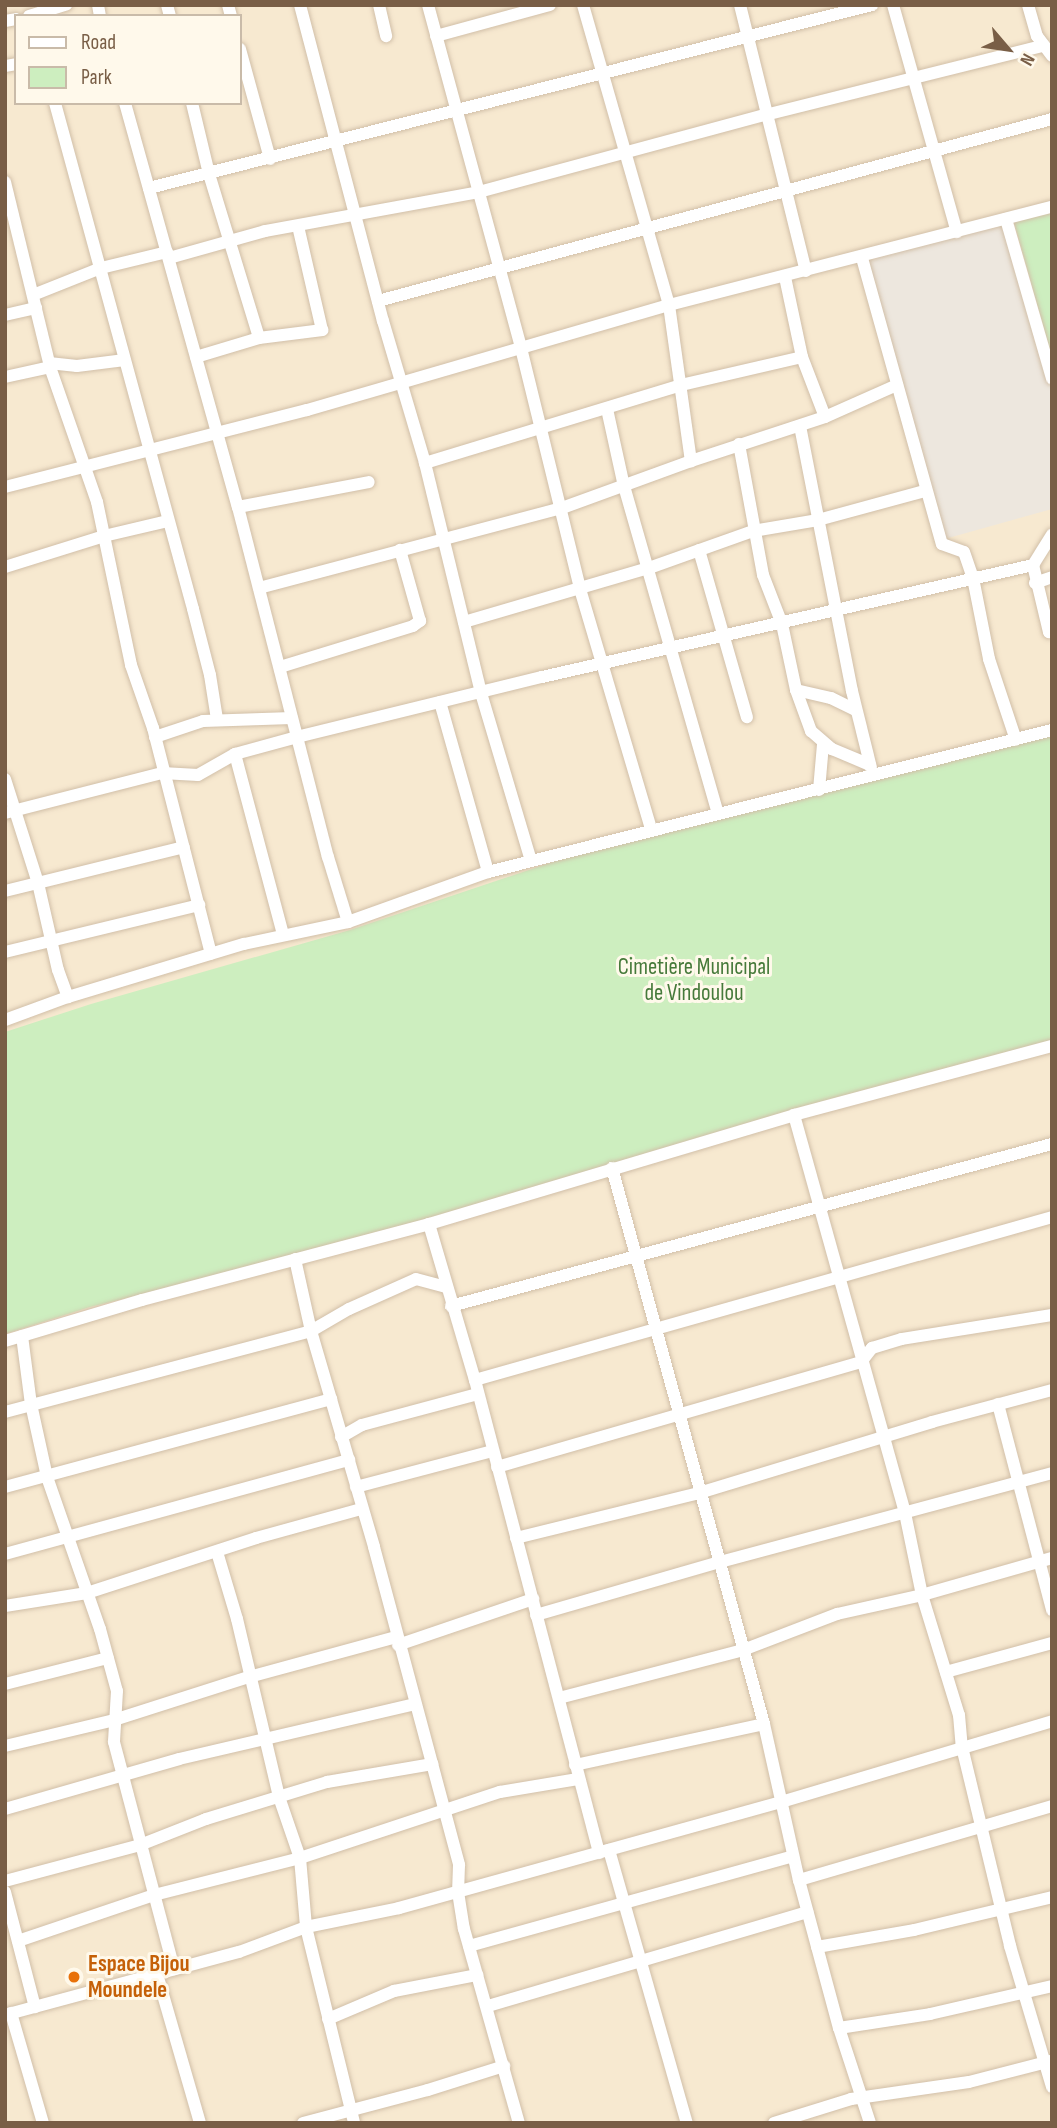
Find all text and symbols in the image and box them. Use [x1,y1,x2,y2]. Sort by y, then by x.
legend [14,14,242,105]
north arrow [973,14,1043,84]
text: Road [81,30,116,55]
text: N [1014,49,1039,69]
text: Park [81,65,112,90]
park label: Cimetière Municipal de Vindoulou [618,953,770,1007]
place label: Espace Bijou Moundele [88,1950,189,2004]
marker: Espace Bijou Moundele [66,1969,82,1985]

